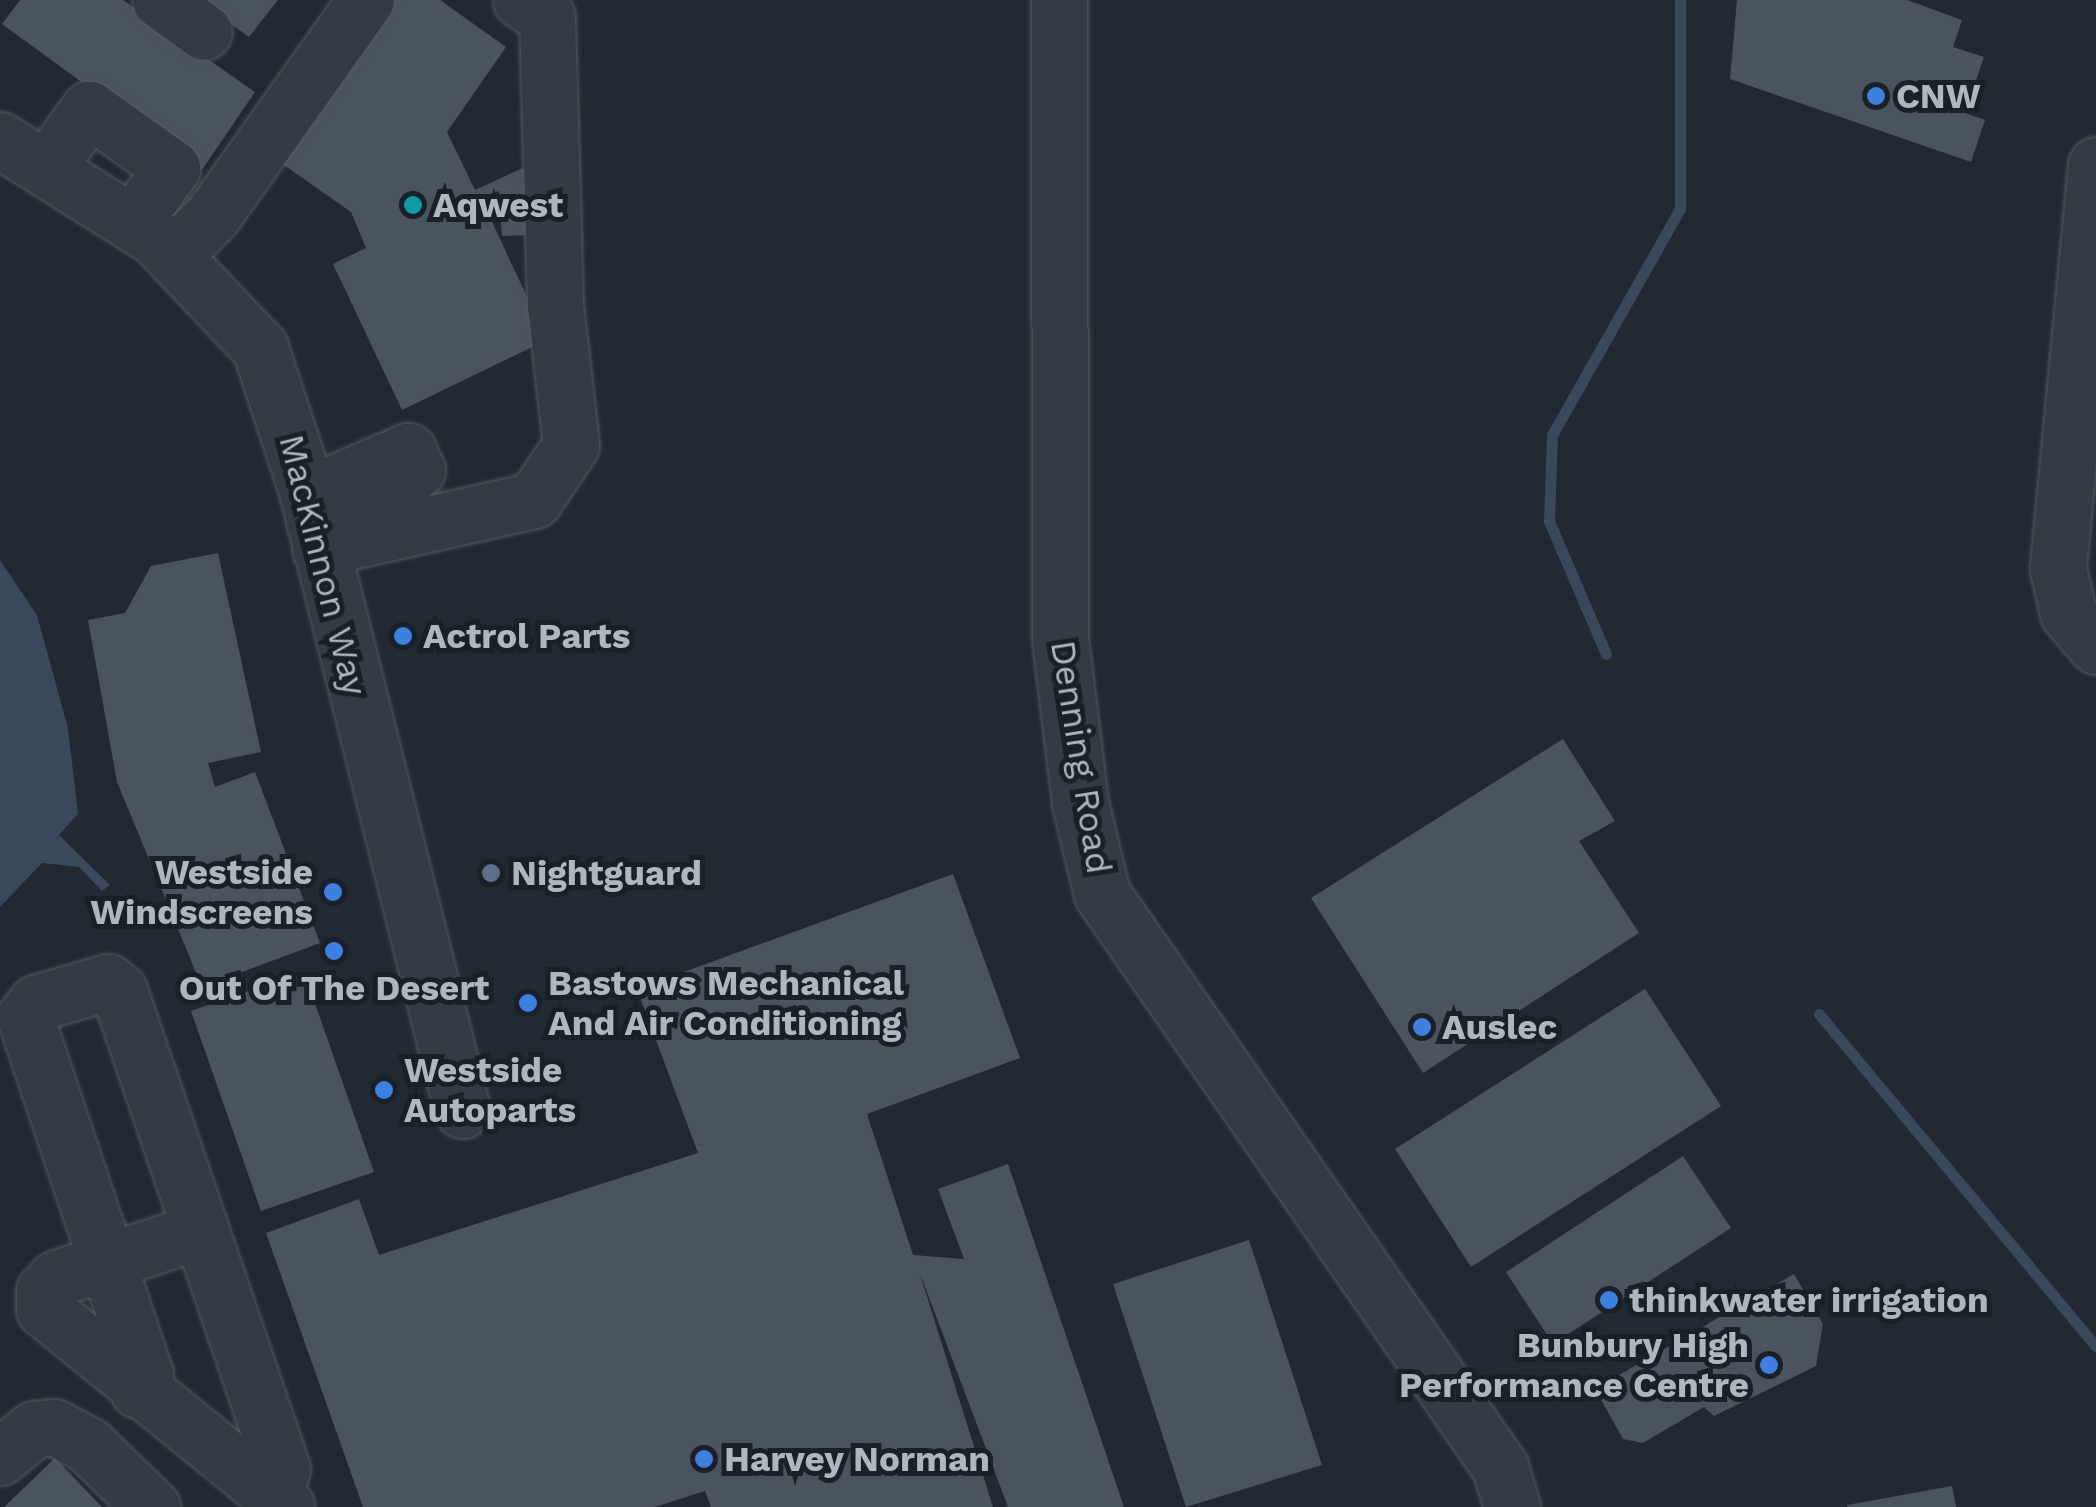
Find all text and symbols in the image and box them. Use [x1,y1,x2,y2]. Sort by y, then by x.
place label: CNW [1896,75,1981,117]
marker: CNW [1865,85,1887,107]
place label: Aqwest [433,184,563,226]
marker: Aqwest [402,194,424,216]
street label: MacKinnon Way [270,430,376,700]
place label: Actrol Parts [423,615,631,657]
marker: Actrol Parts [392,625,414,647]
street label: Denning Road [1042,637,1120,877]
place label: Westside Windscreens [90,851,313,933]
place label: Nightguard [511,852,702,894]
marker: Nightguard [480,862,502,884]
marker: Westside Windscreens [322,881,344,903]
marker: Out Of The Desert [323,940,345,962]
place label: Bastows Mechanical And Air Conditioning [548,962,904,1044]
place label: Out Of The Desert [178,967,490,1009]
marker: Bastows Mechanical And Air Conditioning [517,992,539,1014]
place label: Auslec [1442,1006,1557,1048]
marker: Auslec [1411,1016,1433,1038]
place label: Westside Autoparts [404,1049,576,1131]
marker: Westside Autoparts [373,1079,395,1101]
place label: thinkwater irrigation [1629,1279,1989,1321]
marker: thinkwater irrigation [1598,1289,1620,1311]
place label: Bunbury High Performance Centre [1399,1324,1749,1406]
marker: Bunbury High Performance Centre [1758,1354,1780,1376]
place label: Harvey Norman [724,1438,991,1480]
marker: Harvey Norman [693,1448,715,1470]

